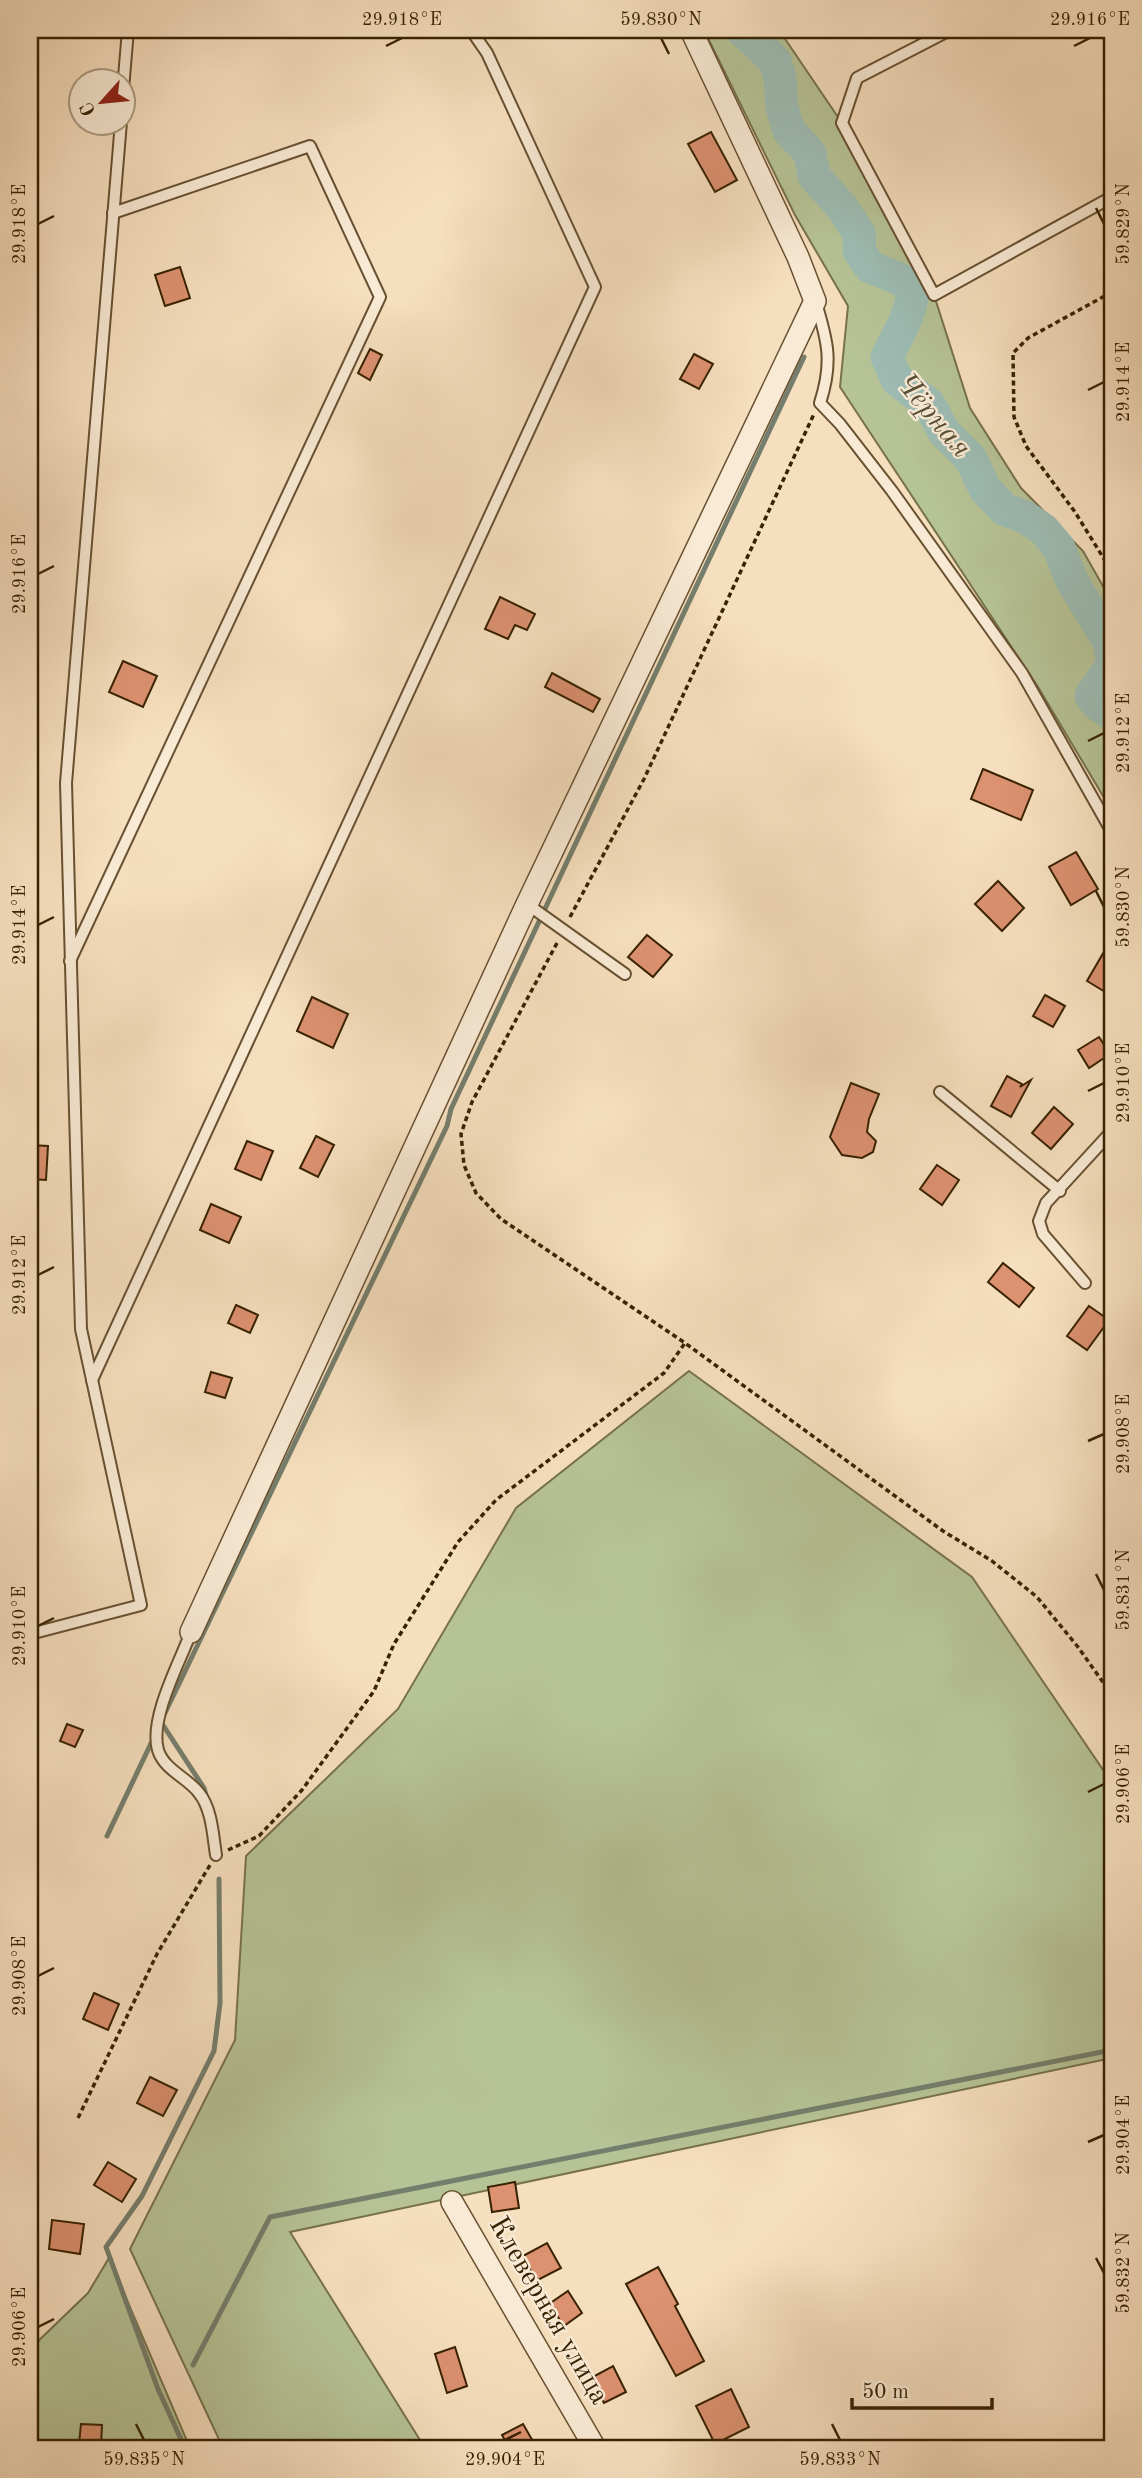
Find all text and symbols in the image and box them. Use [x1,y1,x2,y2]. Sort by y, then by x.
text: 29.918°E [362,11,442,29]
text: 59.830°N [620,11,702,29]
text: 29.916°E [1050,11,1130,29]
north arrow [66,66,136,136]
text: С [78,99,100,118]
text: 59.829°N [1115,183,1133,265]
text: 29.918°E [11,184,29,264]
text: 29.914°E [1115,342,1133,422]
water label: Чёрная [890,368,976,464]
text: 29.916°E [11,534,29,614]
text: 29.912°E [1115,693,1133,773]
text: 59.830°N [1115,866,1133,948]
text: 29.914°E [11,885,29,965]
text: 29.910°E [1115,1043,1133,1123]
text: 29.912°E [11,1235,29,1315]
text: 29.908°E [1115,1394,1133,1474]
text: 59.831°N [1115,1549,1133,1631]
text: 29.910°E [11,1586,29,1666]
text: 29.906°E [1115,1744,1133,1824]
text: 29.908°E [11,1936,29,2016]
text: 29.904°E [1115,2095,1133,2175]
street label: Клеверная улица [483,2212,613,2410]
text: 59.832°N [1115,2232,1133,2314]
text: 29.906°E [11,2287,29,2367]
scale bar [852,2366,992,2410]
text: 50 m [862,2382,909,2403]
text: 59.835°N [103,2451,185,2469]
text: 29.904°E [465,2451,545,2469]
text: 59.833°N [799,2451,881,2469]

